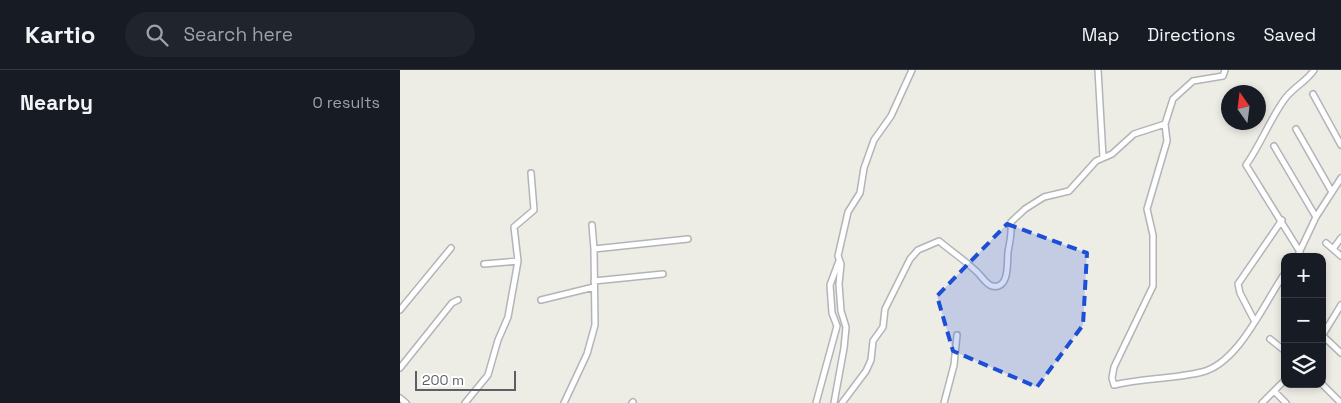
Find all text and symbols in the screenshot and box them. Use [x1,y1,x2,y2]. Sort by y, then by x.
search box [125,12,475,57]
text: Kartio [25,19,95,50]
icon: search [143,21,171,49]
text: Search here [183,22,293,47]
text: Map [1082,23,1119,46]
text: Directions [1147,23,1236,46]
text: Saved [1264,23,1316,46]
north arrow [1221,85,1266,130]
text: Nearby [20,89,93,116]
text: 0 results [312,92,380,113]
map controls [1281,253,1326,388]
button: + [1281,253,1326,298]
button: − [1281,298,1326,343]
button: layers [1281,343,1326,388]
scale bar [415,368,516,391]
text: 200 m [422,371,464,389]

